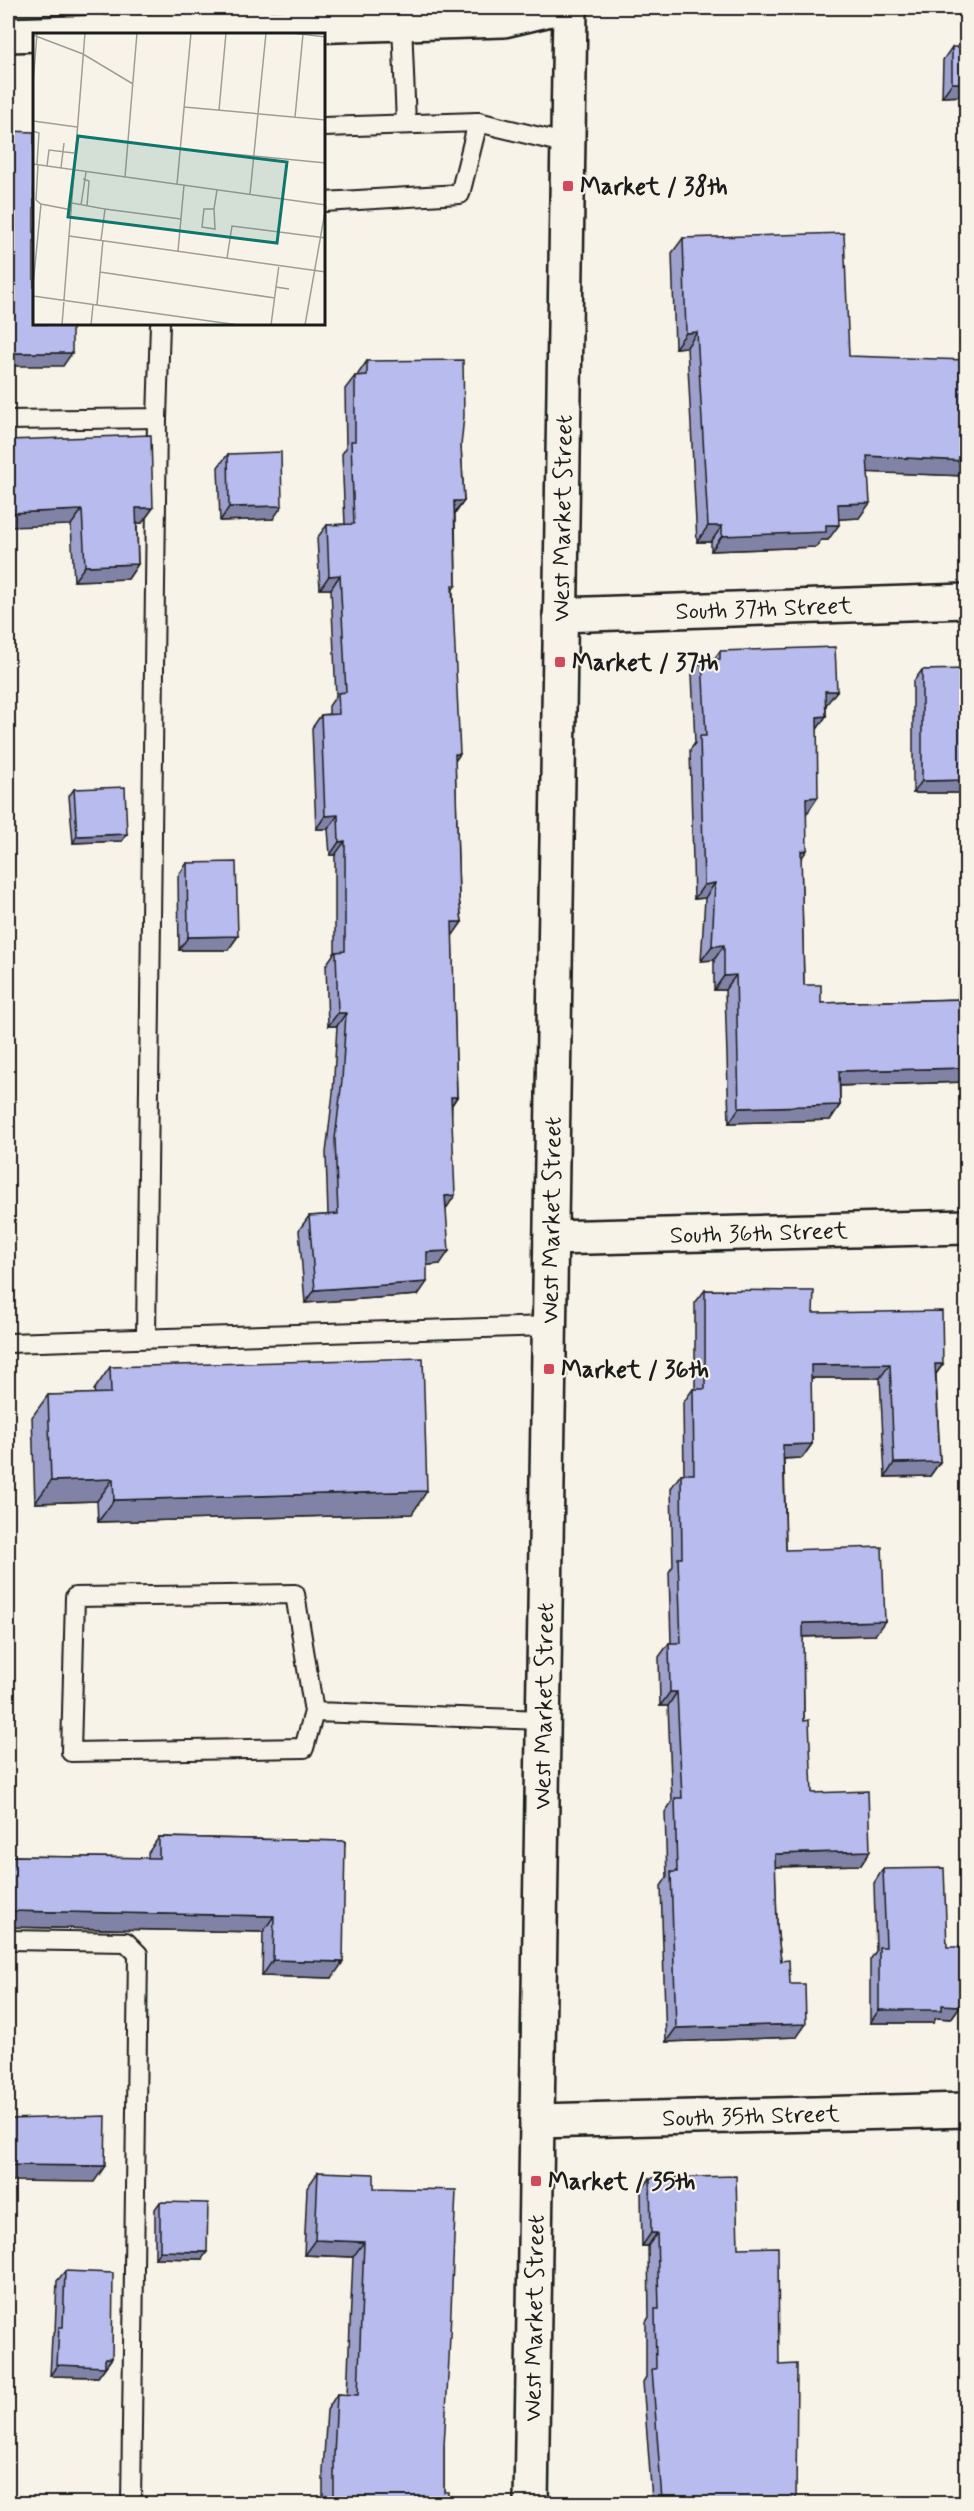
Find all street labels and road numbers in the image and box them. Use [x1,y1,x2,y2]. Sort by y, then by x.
street label: West Market Street [546,415,581,622]
street label: South 37th Street [675,591,853,628]
street label: West Market Street [535,1116,570,1324]
street label: South 36th Street [669,1216,848,1252]
street label: West Market Street [528,1602,562,1810]
street label: South 35th Street [662,2099,840,2135]
street label: West Market Street [518,2214,553,2422]

